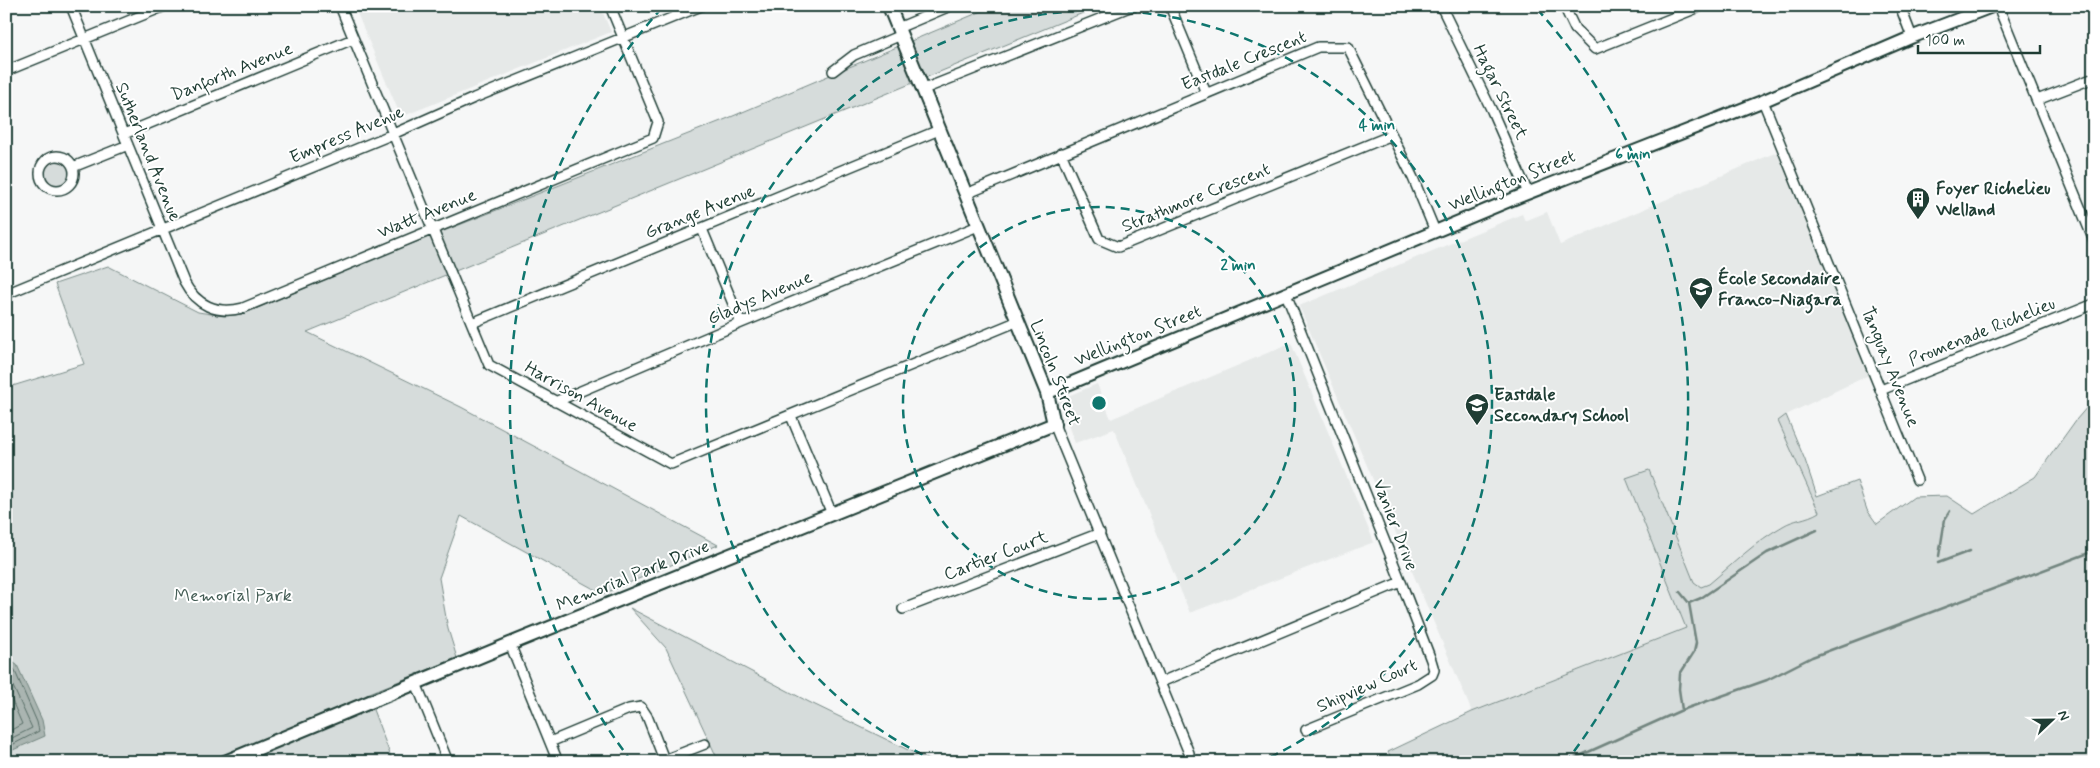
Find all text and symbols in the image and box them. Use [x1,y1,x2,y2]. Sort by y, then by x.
scale bar [1918,22,2040,54]
street label: Eastdale Crescent [1178,25,1310,97]
text: 100 m [1925,31,1965,51]
street label: Danforth Avenue [168,37,297,109]
street label: Hagar Street [1465,40,1534,145]
street label: Sutherland Avenue [109,79,187,225]
street label: Empress Avenue [286,100,408,170]
text: 4 min [1359,116,1395,136]
street label: Wellington Street [1445,144,1580,219]
text: 6 min [1615,145,1651,165]
street label: Strathmore Crescent [1118,157,1274,239]
place label: Foyer Richelieu Welland [1935,177,2051,222]
street label: Grange Avenue [641,179,759,245]
street label: Watt Avenue [374,183,480,245]
building icon: Foyer Richelieu Welland [1905,186,1931,220]
text: 2 min [1220,256,1256,276]
street label: Gladys Avenue [704,265,816,331]
place label: École secondaire Franco-Niagara [1718,266,1842,314]
school or university icon: École secondaire Franco-Niagara [1688,276,1714,310]
street label: Promenade Richelieu [1905,292,2059,372]
street label: Wellington Street [1071,299,1206,374]
street label: Tanguay Avenue [1854,303,1925,431]
street label: Lincoln Street [1024,317,1086,429]
street label: Harrison Avenue [520,356,642,438]
place label: Eastdale Secondary School [1494,383,1629,428]
school or university icon: Eastdale Secondary School [1464,392,1490,426]
centre of rings [1090,394,1108,412]
street label: Vanier Drive [1367,476,1423,574]
street label: Cartier Court [940,525,1052,587]
street label: Memorial Park Drive [553,534,713,618]
park label: Memorial Park [174,584,292,608]
street label: Shipview Court [1313,653,1421,719]
north arrow [2028,696,2078,746]
text: N [2053,708,2073,723]

